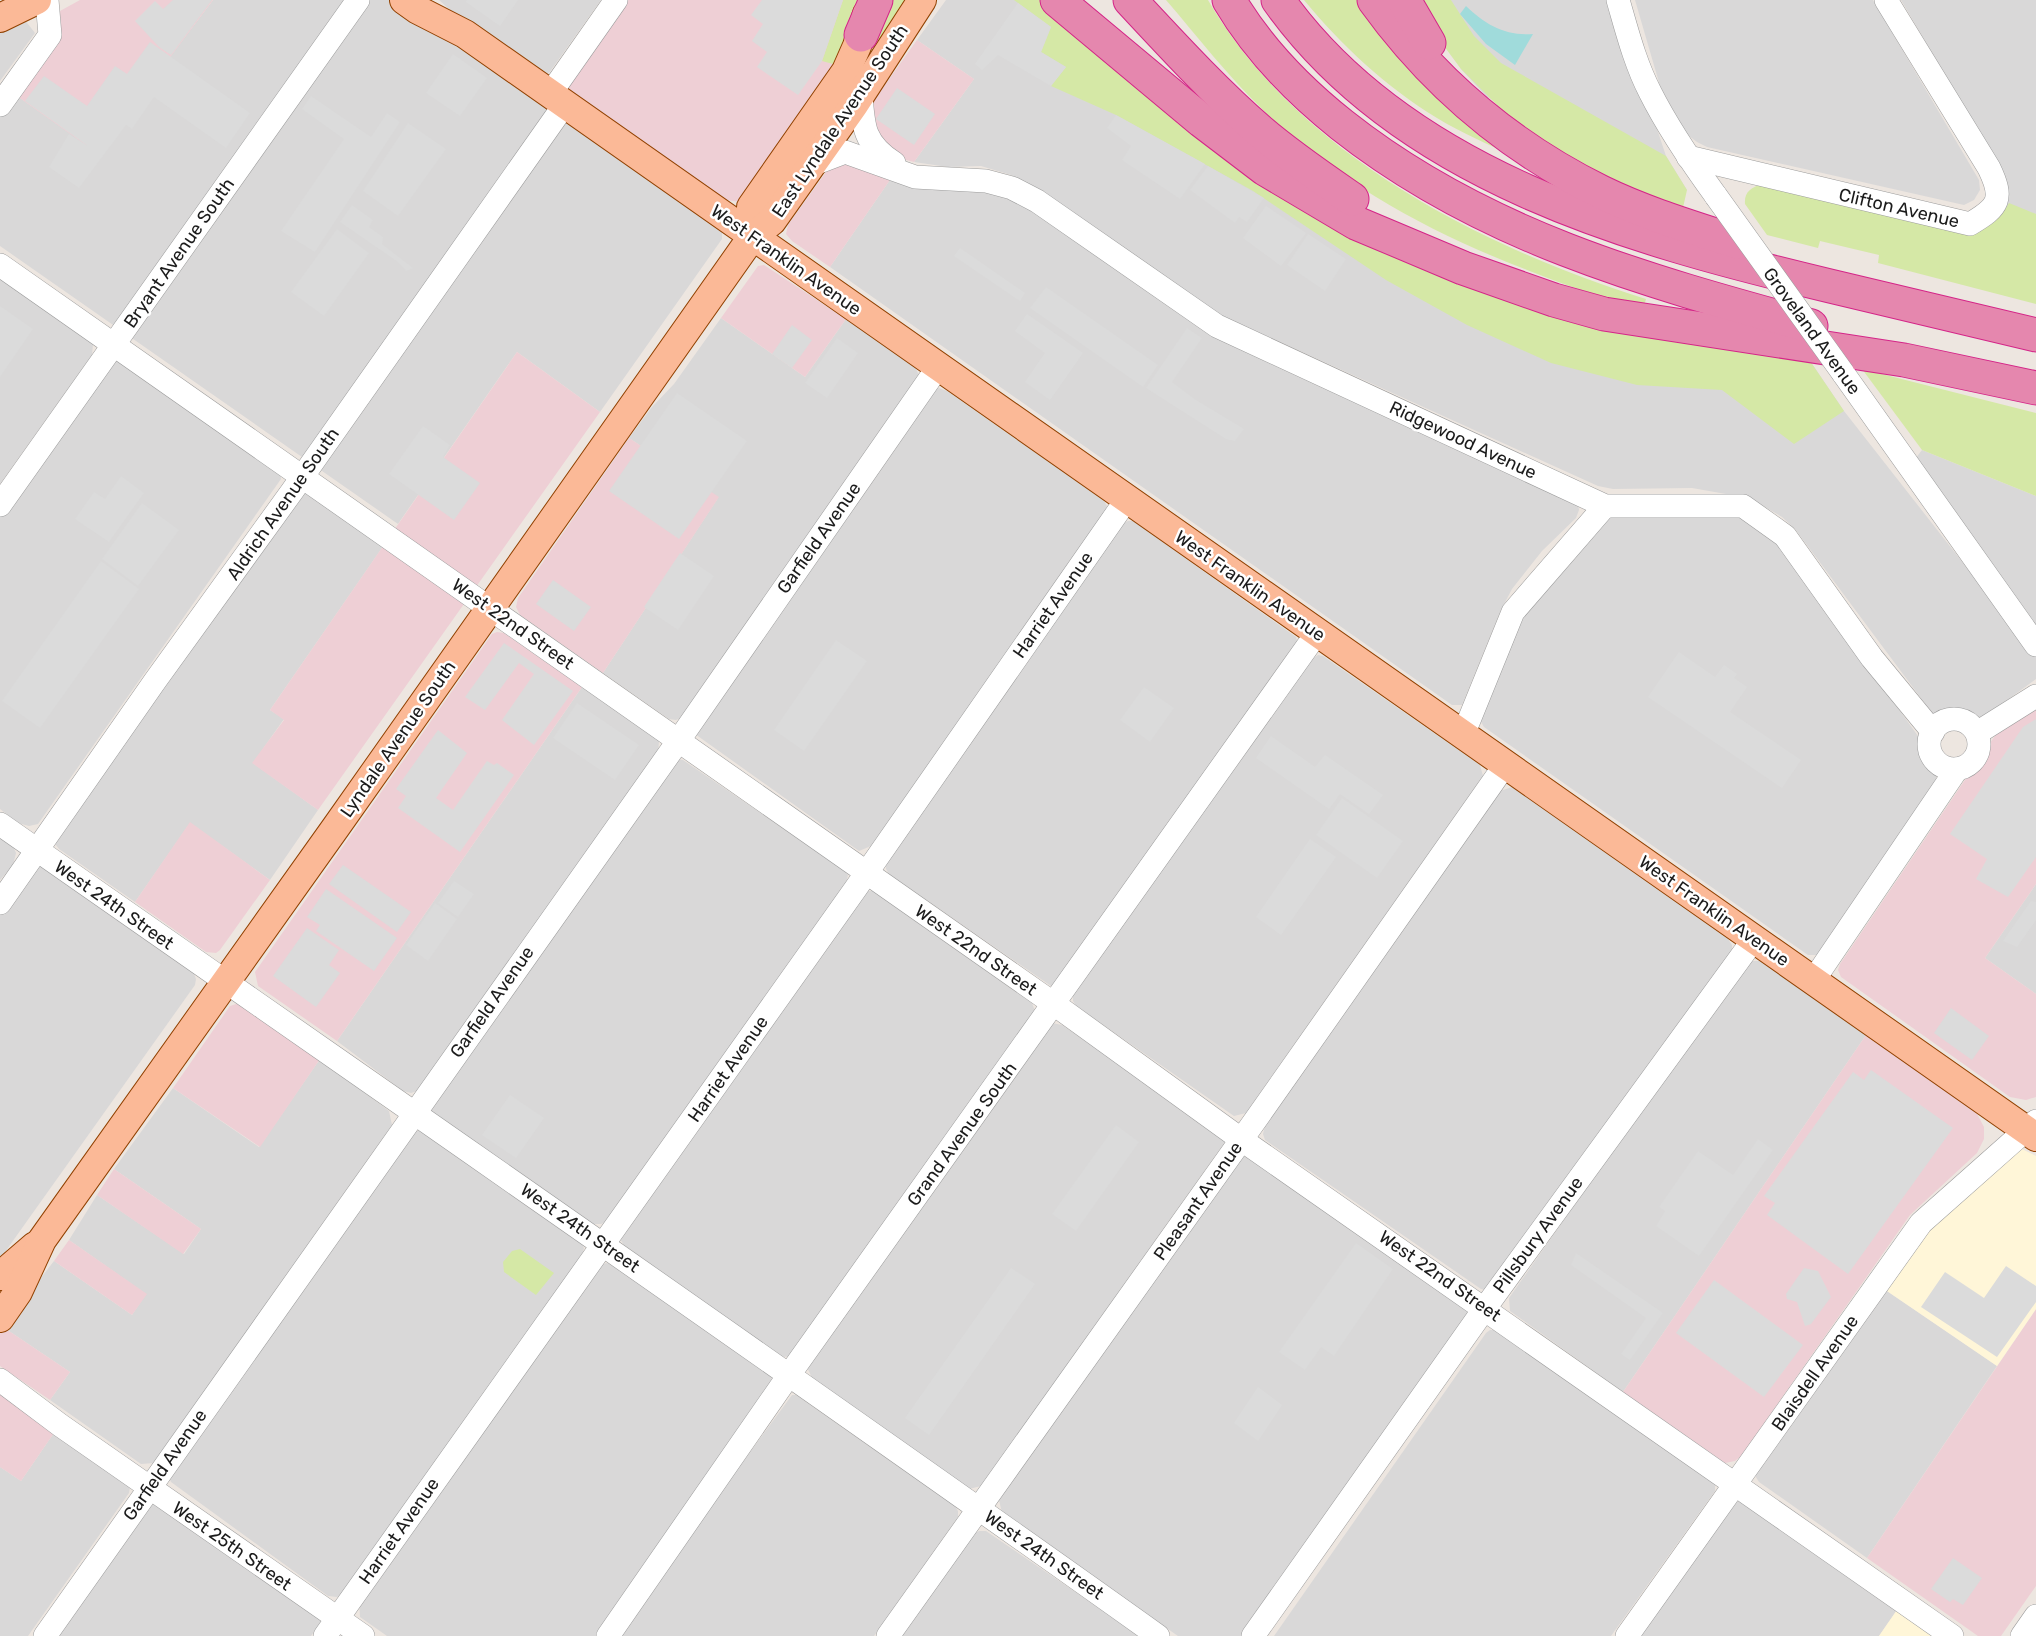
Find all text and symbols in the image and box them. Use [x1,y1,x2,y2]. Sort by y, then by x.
street label: East Lyndale Avenue South [767,21,913,221]
street label: Bryant Avenue South [119,174,239,332]
street label: Clifton Avenue [1837,183,1961,233]
street label: West Franklin Avenue [707,200,865,320]
street label: Groveland Avenue [1759,263,1865,399]
street label: Ridgewood Avenue [1386,396,1540,484]
street label: Aldrich Avenue South [222,424,344,584]
street label: Garfield Avenue [772,478,866,598]
street label: West Franklin Avenue [1171,526,1329,646]
street label: Harriet Avenue [1008,548,1098,662]
street label: West 22nd Street [448,574,578,674]
street label: Lyndale Avenue South [336,656,460,822]
street label: West Franklin Avenue [1635,851,1793,971]
street label: West 24th Street [50,856,178,954]
street label: West 22nd Street [911,900,1041,1000]
street label: Garfield Avenue [445,942,539,1062]
street label: Harriet Avenue [683,1012,773,1126]
street label: Grand Avenue South [902,1058,1022,1210]
street label: Pleasant Avenue [1149,1137,1247,1265]
street label: Pillsbury Avenue [1488,1172,1588,1298]
street label: West 24th Street [516,1179,644,1277]
street label: West 22nd Street [1375,1226,1505,1326]
street label: Blaisdell Avenue [1767,1311,1863,1435]
street label: Garfield Avenue [118,1405,212,1525]
street label: Harriet Avenue [354,1474,444,1588]
street label: West 25th Street [168,1497,296,1595]
street label: West 24th Street [980,1506,1108,1604]

